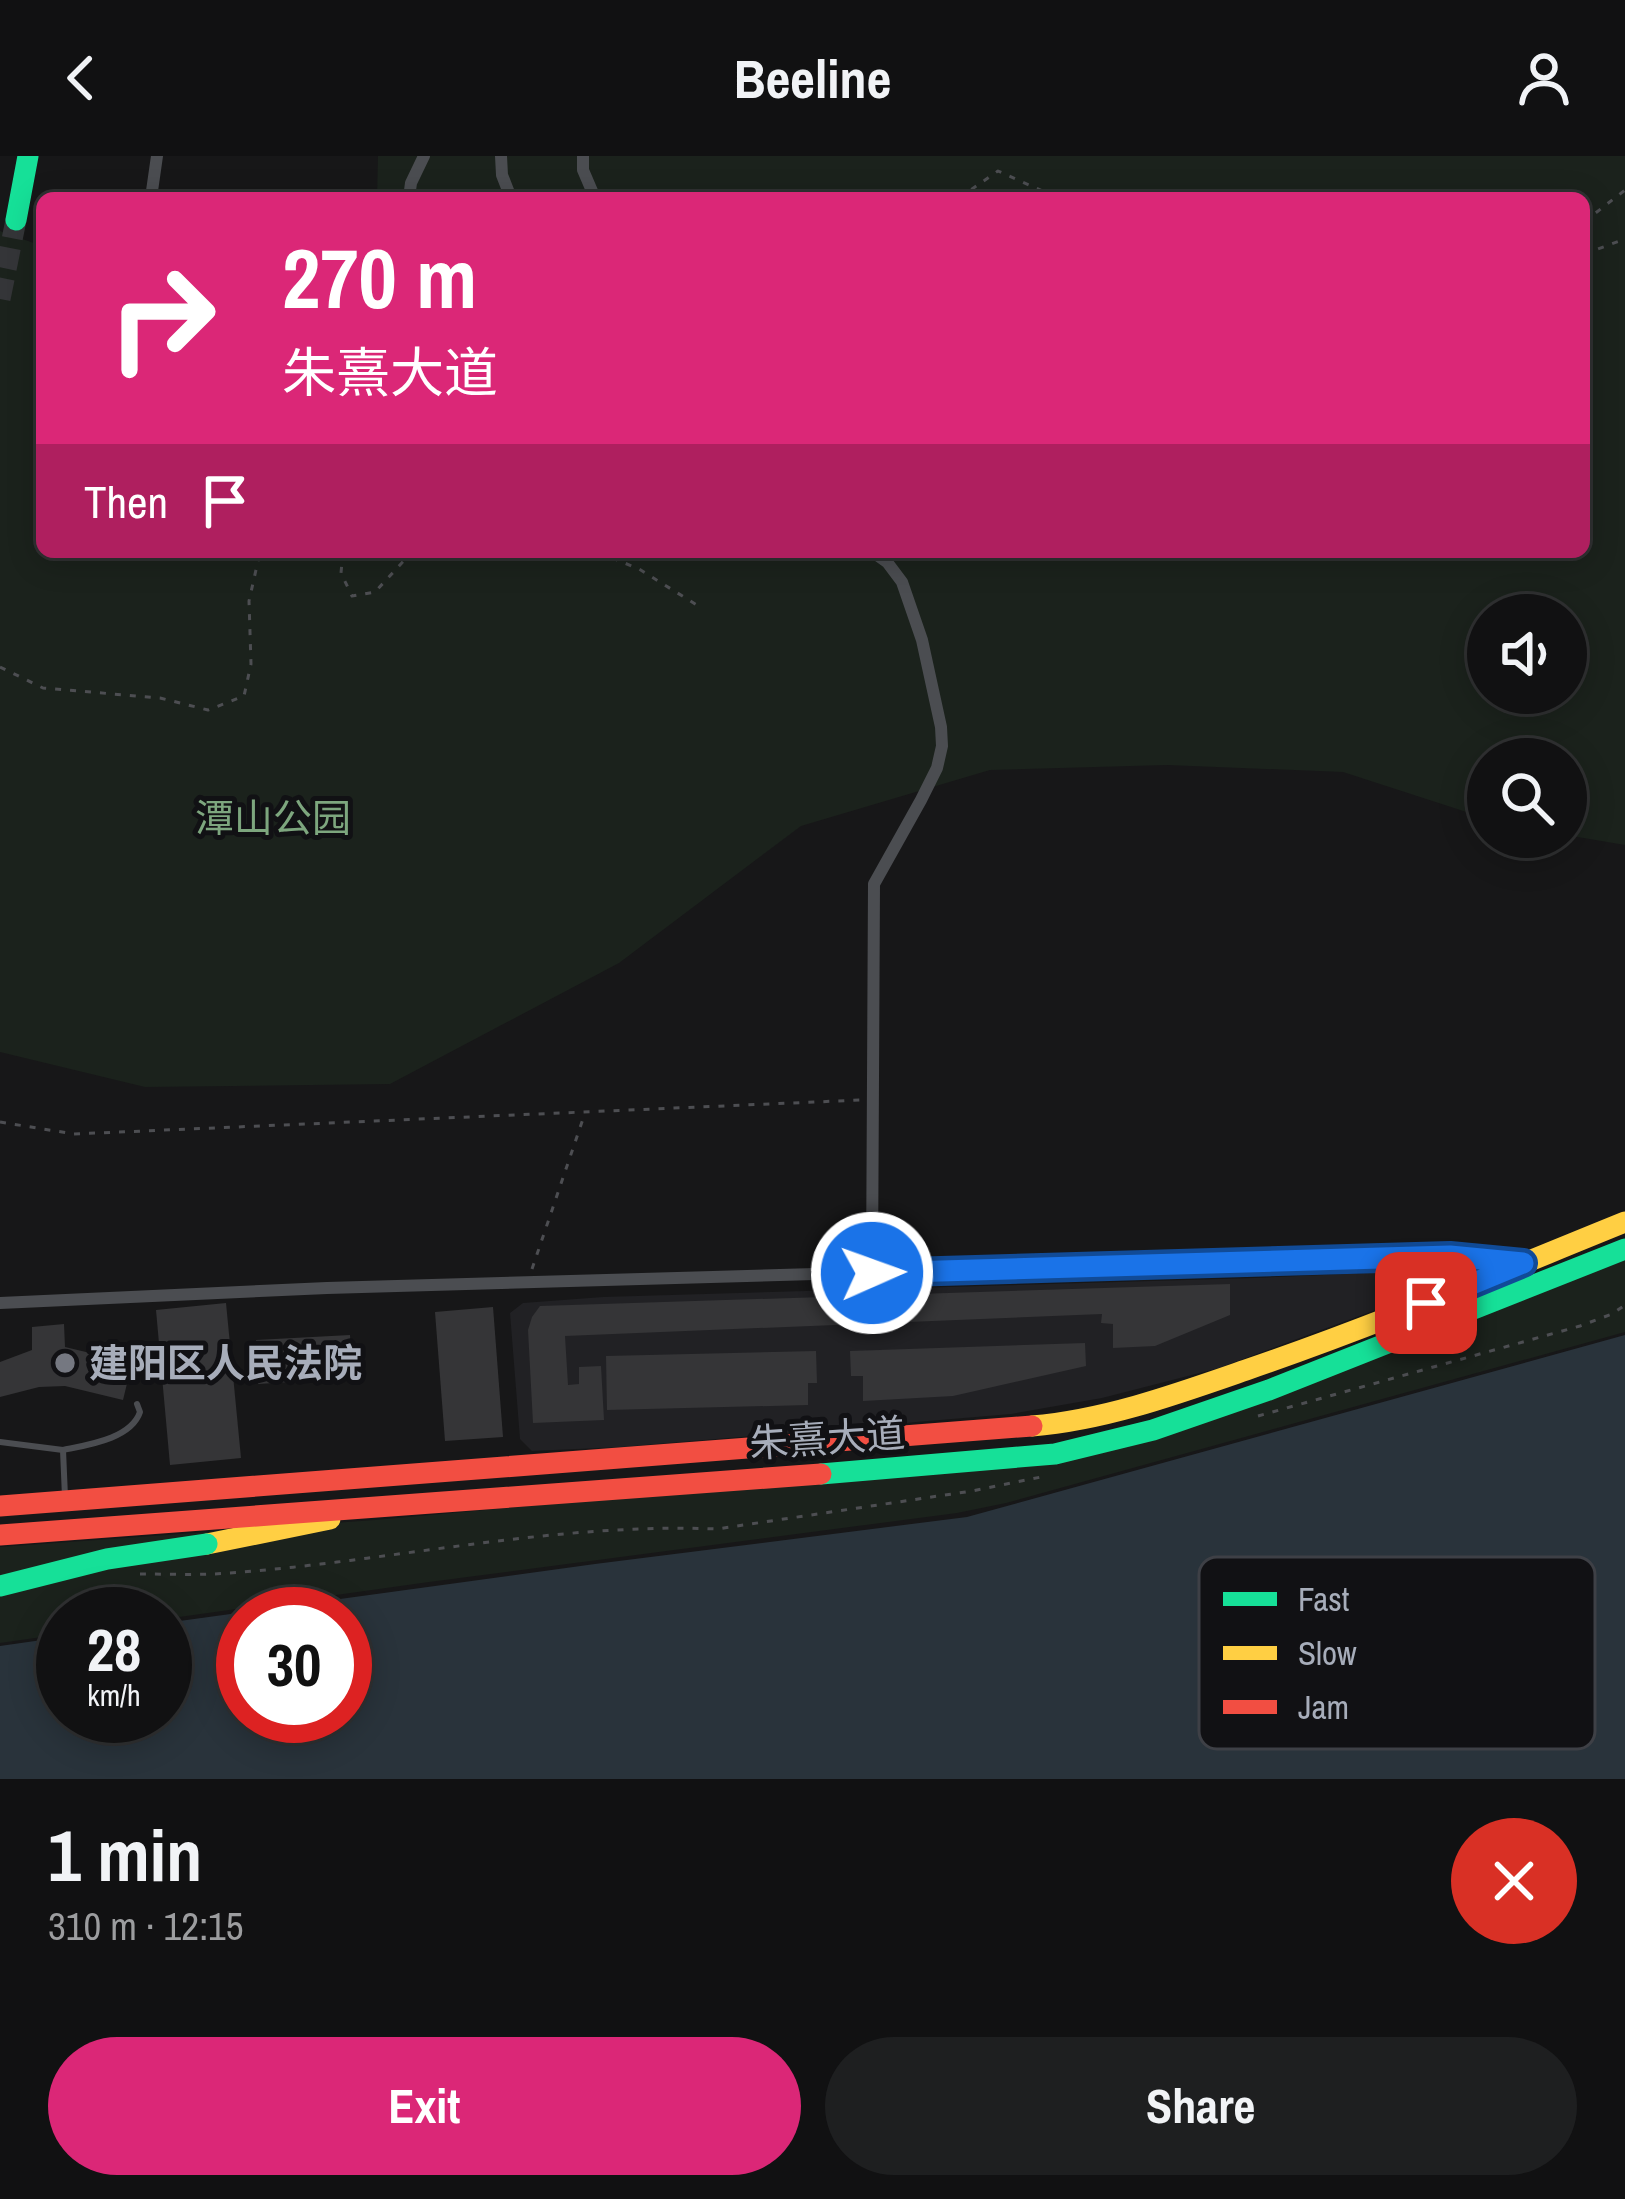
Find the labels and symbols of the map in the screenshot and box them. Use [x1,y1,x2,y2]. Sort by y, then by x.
park label: 潭山公园 [195,792,351,844]
position arrow [809,1210,935,1336]
pin [1375,1252,1477,1354]
place label: 建阳区人民法院 [89,1337,362,1389]
marker: 建阳区人民法院 [52,1350,78,1376]
street label: 朱熹大道 [747,1407,907,1469]
legend [1199,1557,1595,1749]
text: Fast [1298,1577,1349,1621]
speed limit sign: 30 [216,1587,372,1743]
text: Slow [1298,1631,1357,1675]
text: Jam [1298,1685,1349,1729]

